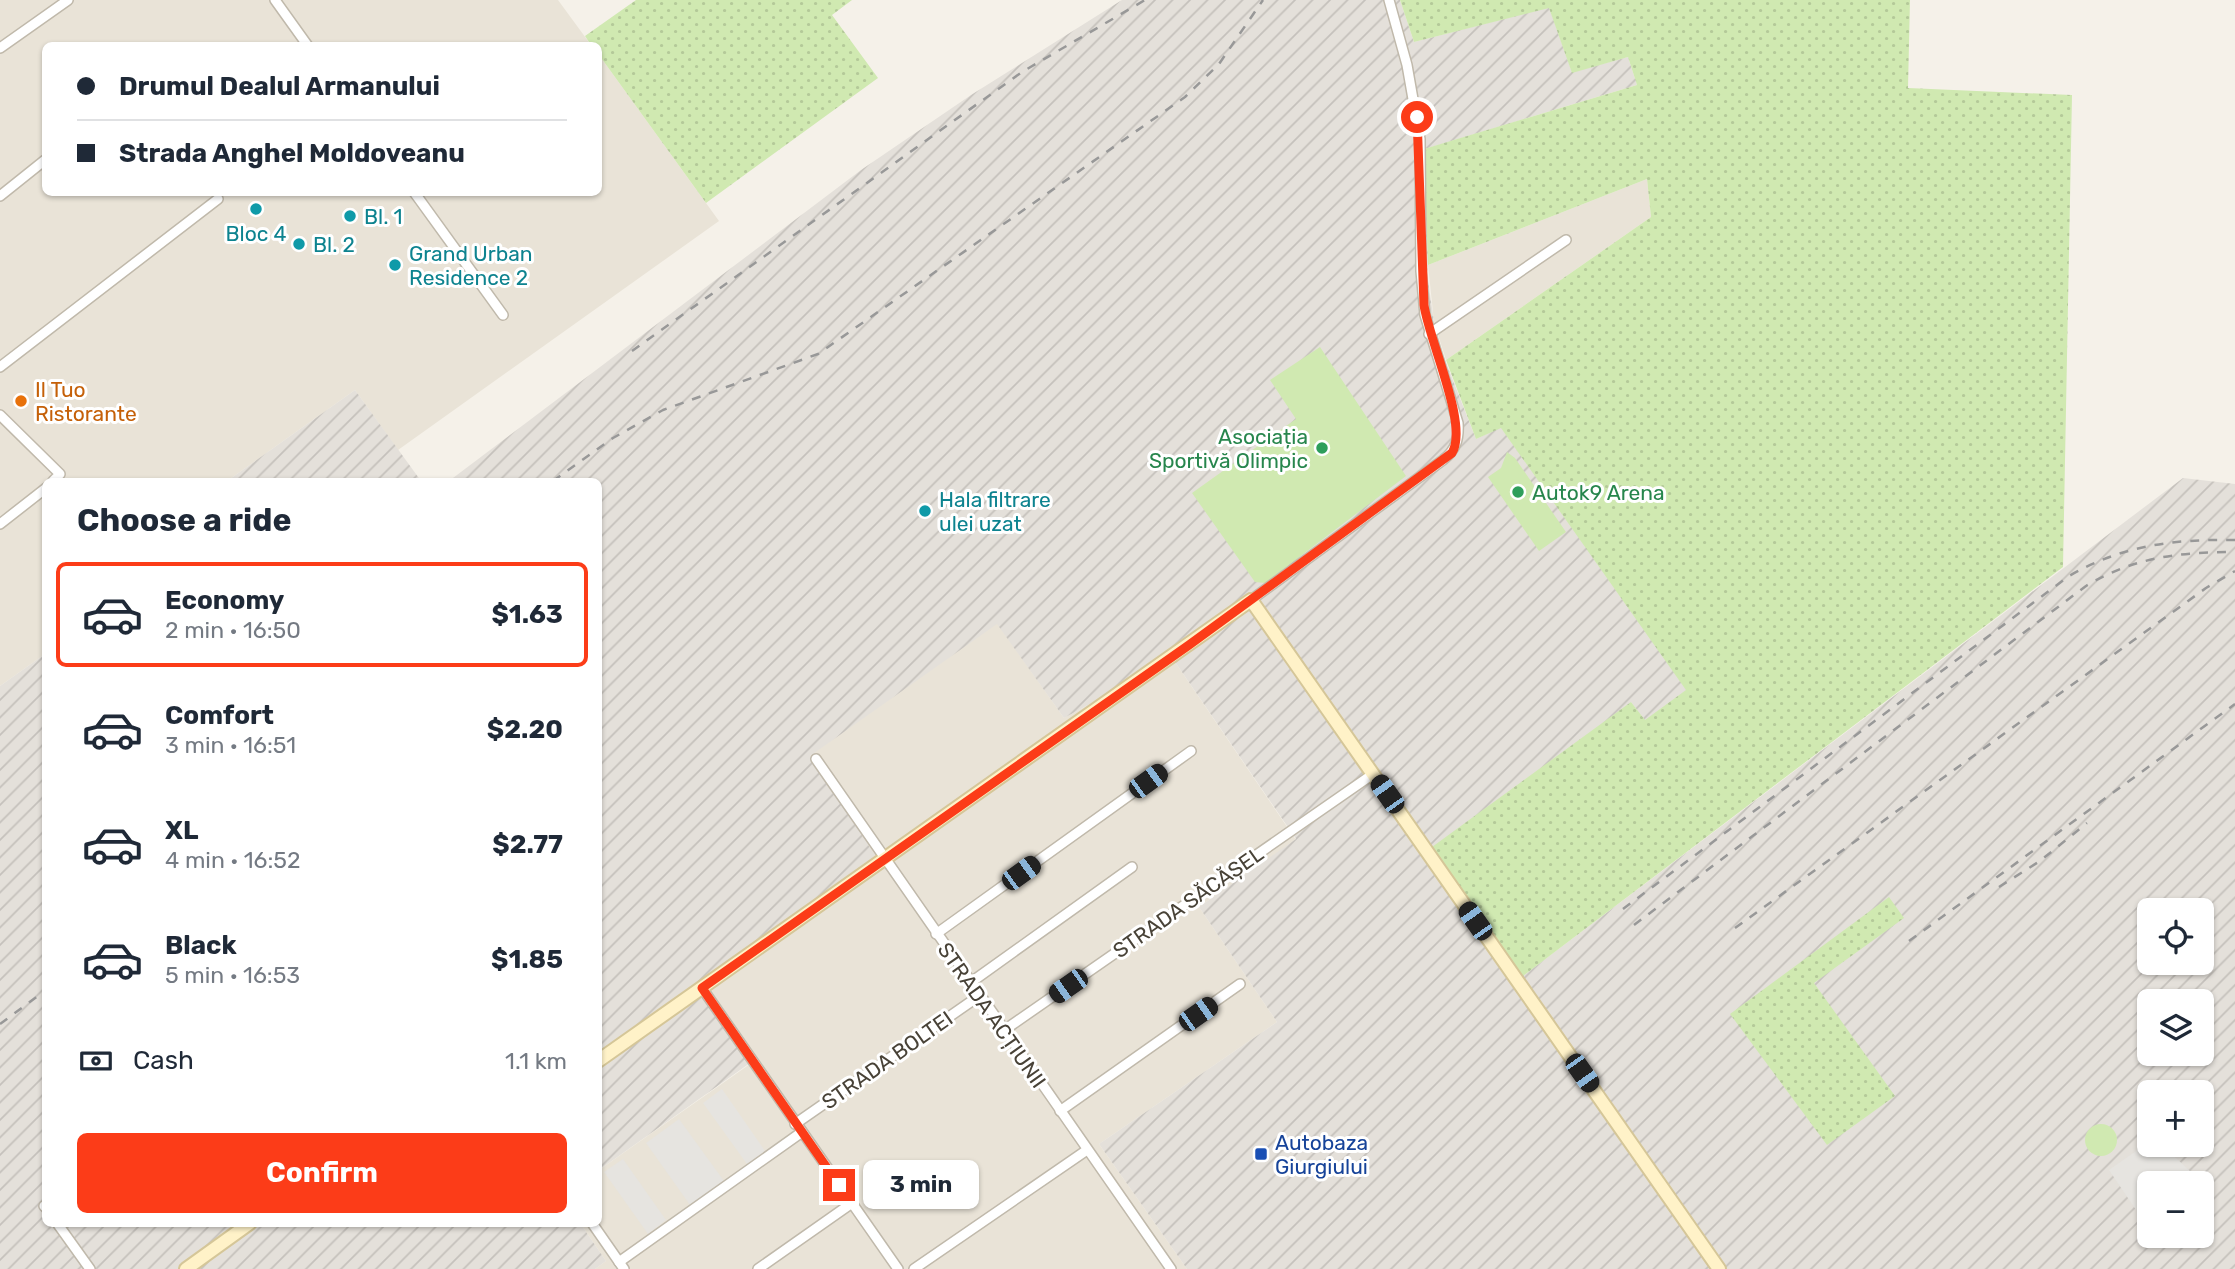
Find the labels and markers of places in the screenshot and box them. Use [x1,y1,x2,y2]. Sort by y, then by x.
marker: Bloc 4 [248,201,264,217]
place label: Bl. 1 [364,204,403,229]
marker: Bl. 1 [342,208,358,224]
place label: Bloc 4 [226,221,286,246]
place label: Bl. 2 [313,232,355,257]
marker: Bl. 2 [291,236,307,252]
place label: Grand Urban Residence 2 [409,241,533,290]
marker: Grand Urban Residence 2 [387,257,403,273]
place label: Il Tuo Ristorante [35,377,137,426]
marker: Il Tuo Ristorante [13,393,29,409]
place label: Asociația Sportivă Olimpic [1149,424,1308,473]
marker: Asociația Sportivă Olimpic [1314,440,1330,456]
place label: Autok9 Arena [1532,480,1665,505]
marker: Autok9 Arena [1510,484,1526,500]
place label: Hala filtrare ulei uzat [939,487,1051,536]
marker: Hala filtrare ulei uzat [917,503,933,519]
place label: Autobaza Giurgiului [1275,1130,1368,1179]
marker: Autobaza Giurgiului [1253,1146,1269,1162]

